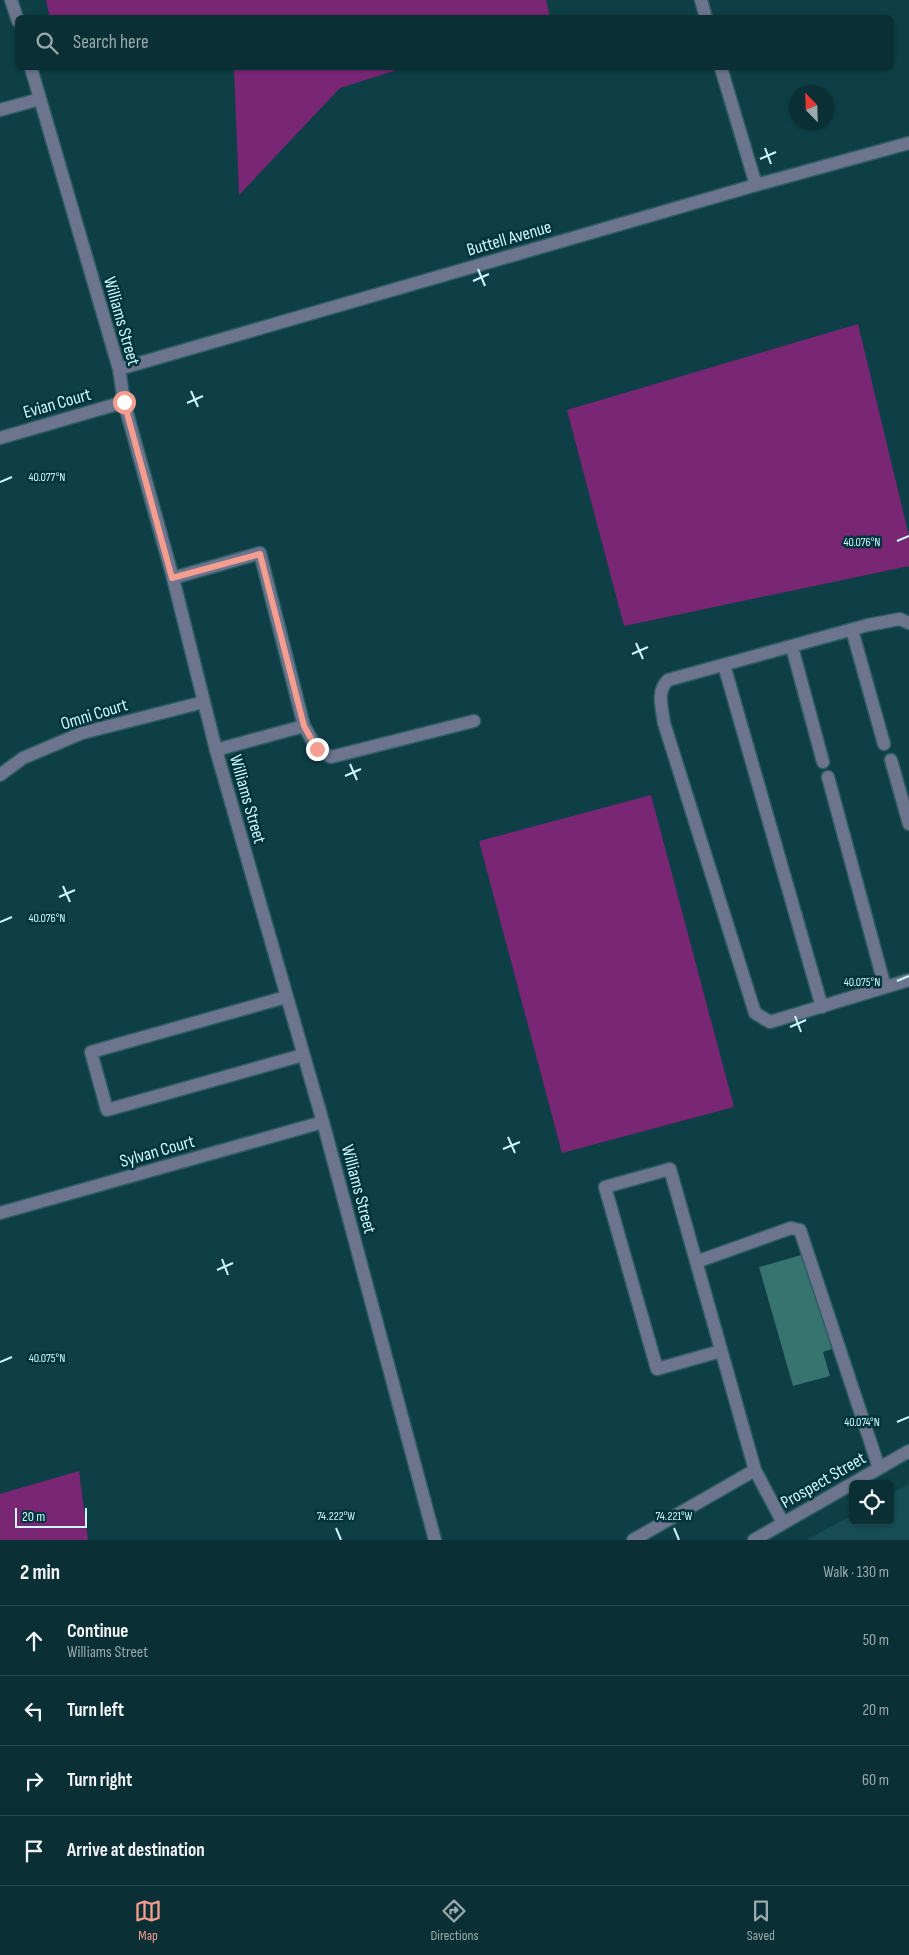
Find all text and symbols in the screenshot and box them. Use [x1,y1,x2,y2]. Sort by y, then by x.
search box [15,15,894,70]
icon: search [33,29,61,57]
text: Search here [73,31,149,54]
north arrow [789,85,834,130]
street label: Buttell Avenue [464,216,554,261]
street label: Williams Street [99,274,144,368]
street label: Evian Court [21,384,94,423]
route start [113,391,136,414]
text: 40.077°N [29,470,65,485]
text: 40.076°N [844,535,880,550]
street label: Omni Court [58,694,131,735]
route end [306,738,329,761]
street label: Williams Street [225,752,270,846]
text: 40.076°N [29,911,65,926]
text: 40.075°N [844,975,880,990]
street label: Sylvan Court [117,1131,197,1172]
street label: Williams Street [337,1142,381,1236]
text: 40.075°N [29,1351,65,1366]
text: 40.074°N [844,1415,880,1430]
street label: Prospect Street [777,1447,870,1513]
map controls [849,1480,894,1525]
button: locate [849,1480,894,1525]
scale bar [15,1505,88,1528]
text: 20 m [22,1508,45,1525]
text: 74.222°W [317,1509,355,1524]
text: 74.221°W [656,1509,693,1524]
text: 2 min [20,1560,60,1585]
text: Walk · 130 m [823,1563,889,1582]
text: Continue [67,1620,128,1643]
icon: ahead [20,1627,48,1655]
text: 50 m [863,1631,889,1650]
text: Williams Street [67,1643,148,1662]
icon: left [20,1697,48,1725]
text: Turn left [67,1699,124,1722]
text: 20 m [862,1701,889,1720]
icon: right [20,1767,48,1795]
text: Turn right [67,1769,132,1792]
text: 60 m [862,1771,889,1790]
icon: arrive [20,1837,48,1865]
text: Arrive at destination [67,1839,205,1862]
tab: Map [134,1897,162,1944]
tab: Directions [430,1897,479,1944]
tab: Saved [747,1897,775,1944]

